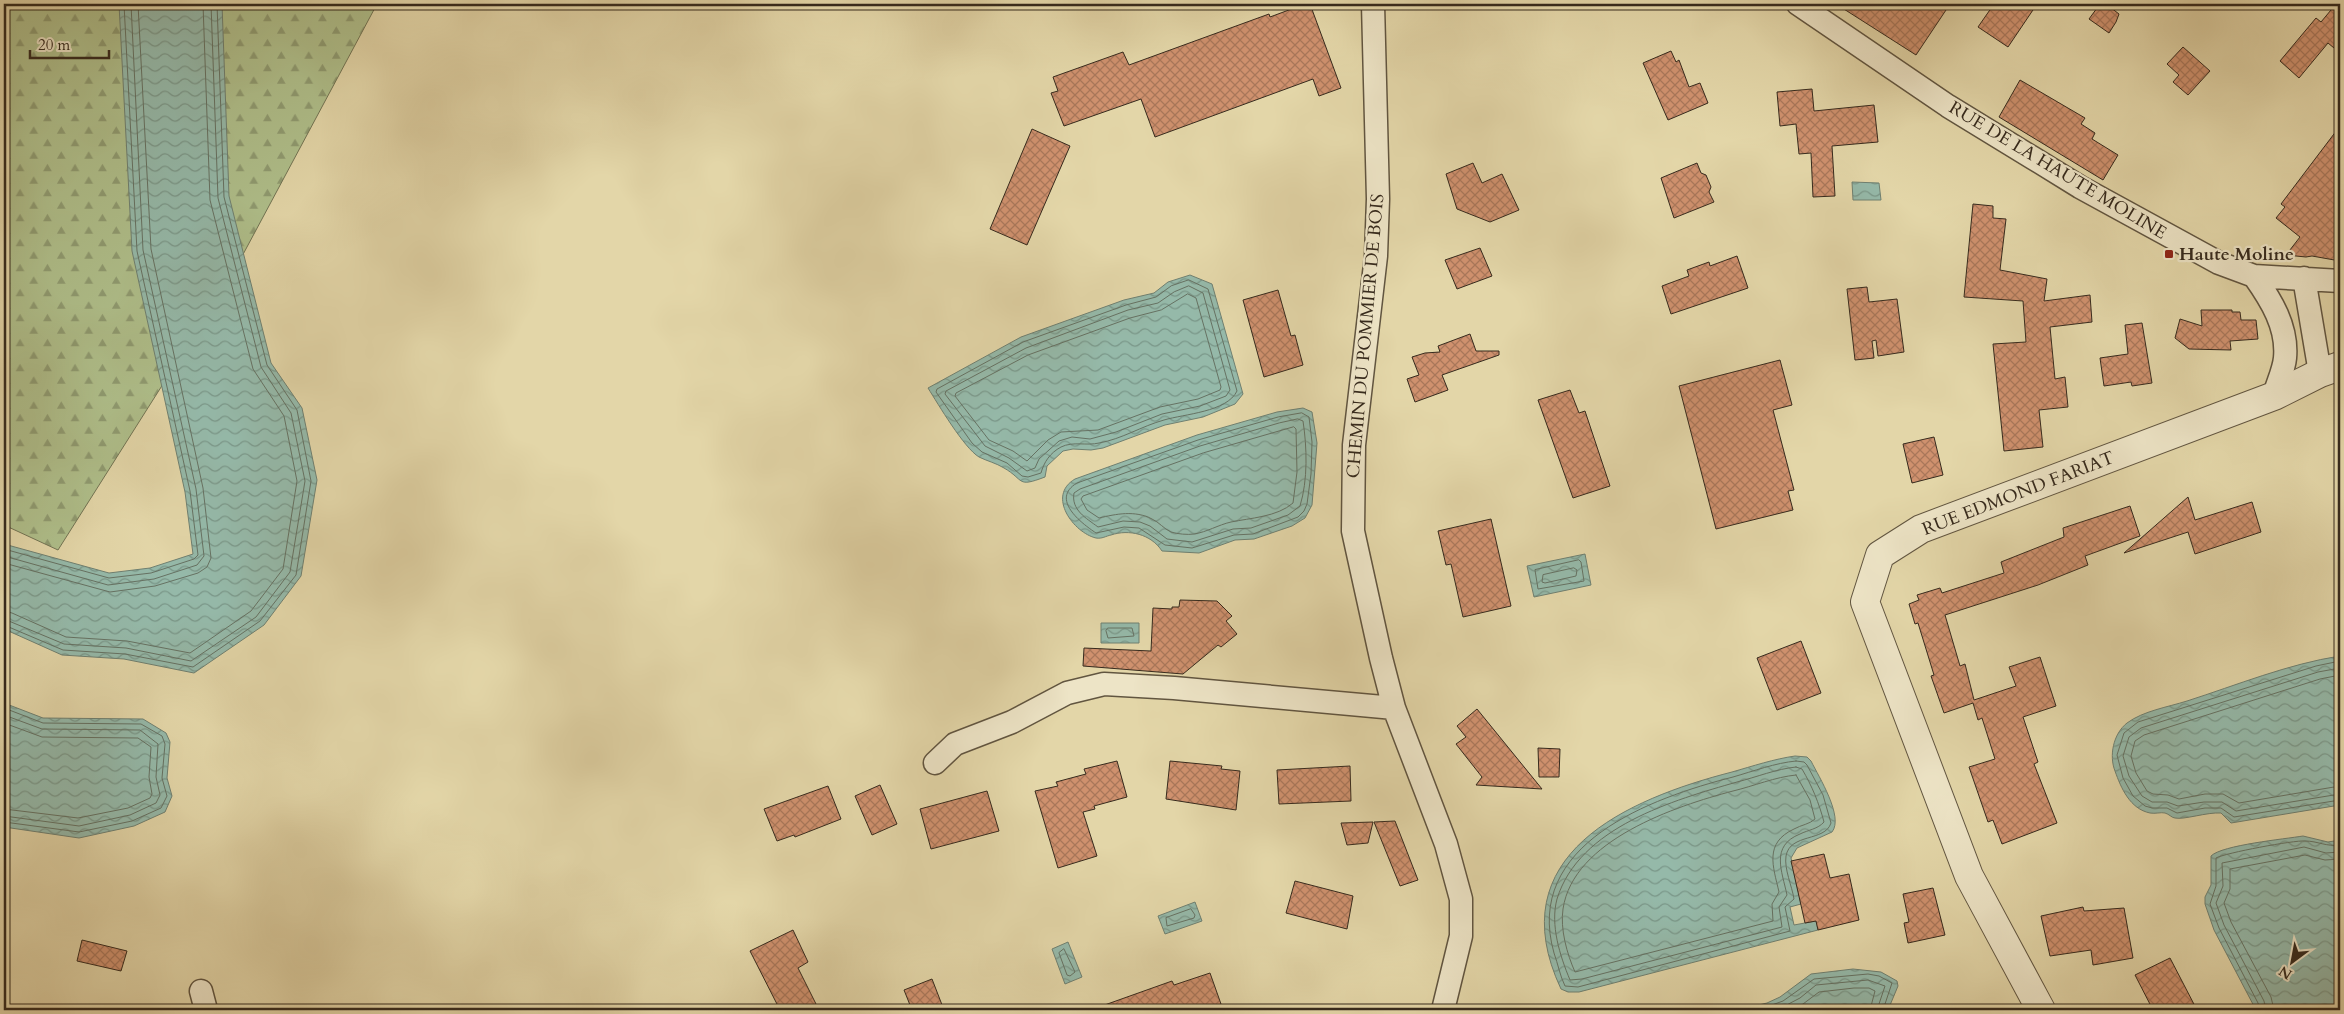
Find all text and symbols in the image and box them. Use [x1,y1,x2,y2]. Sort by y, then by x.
scale bar [30,28,109,60]
text: 20 m [38,35,70,55]
street label: RUE DE LA HAUTE MOLINE [1944,95,2171,246]
street label: CHEMIN DU POMMIER DE BOIS [1341,193,1390,479]
place label: Haute Moline [2179,242,2294,267]
marker: Haute Moline [2163,248,2175,260]
street label: RUE EDMOND FARIAT [1919,445,2118,542]
north arrow [2266,936,2316,986]
text: N [2275,961,2296,984]

